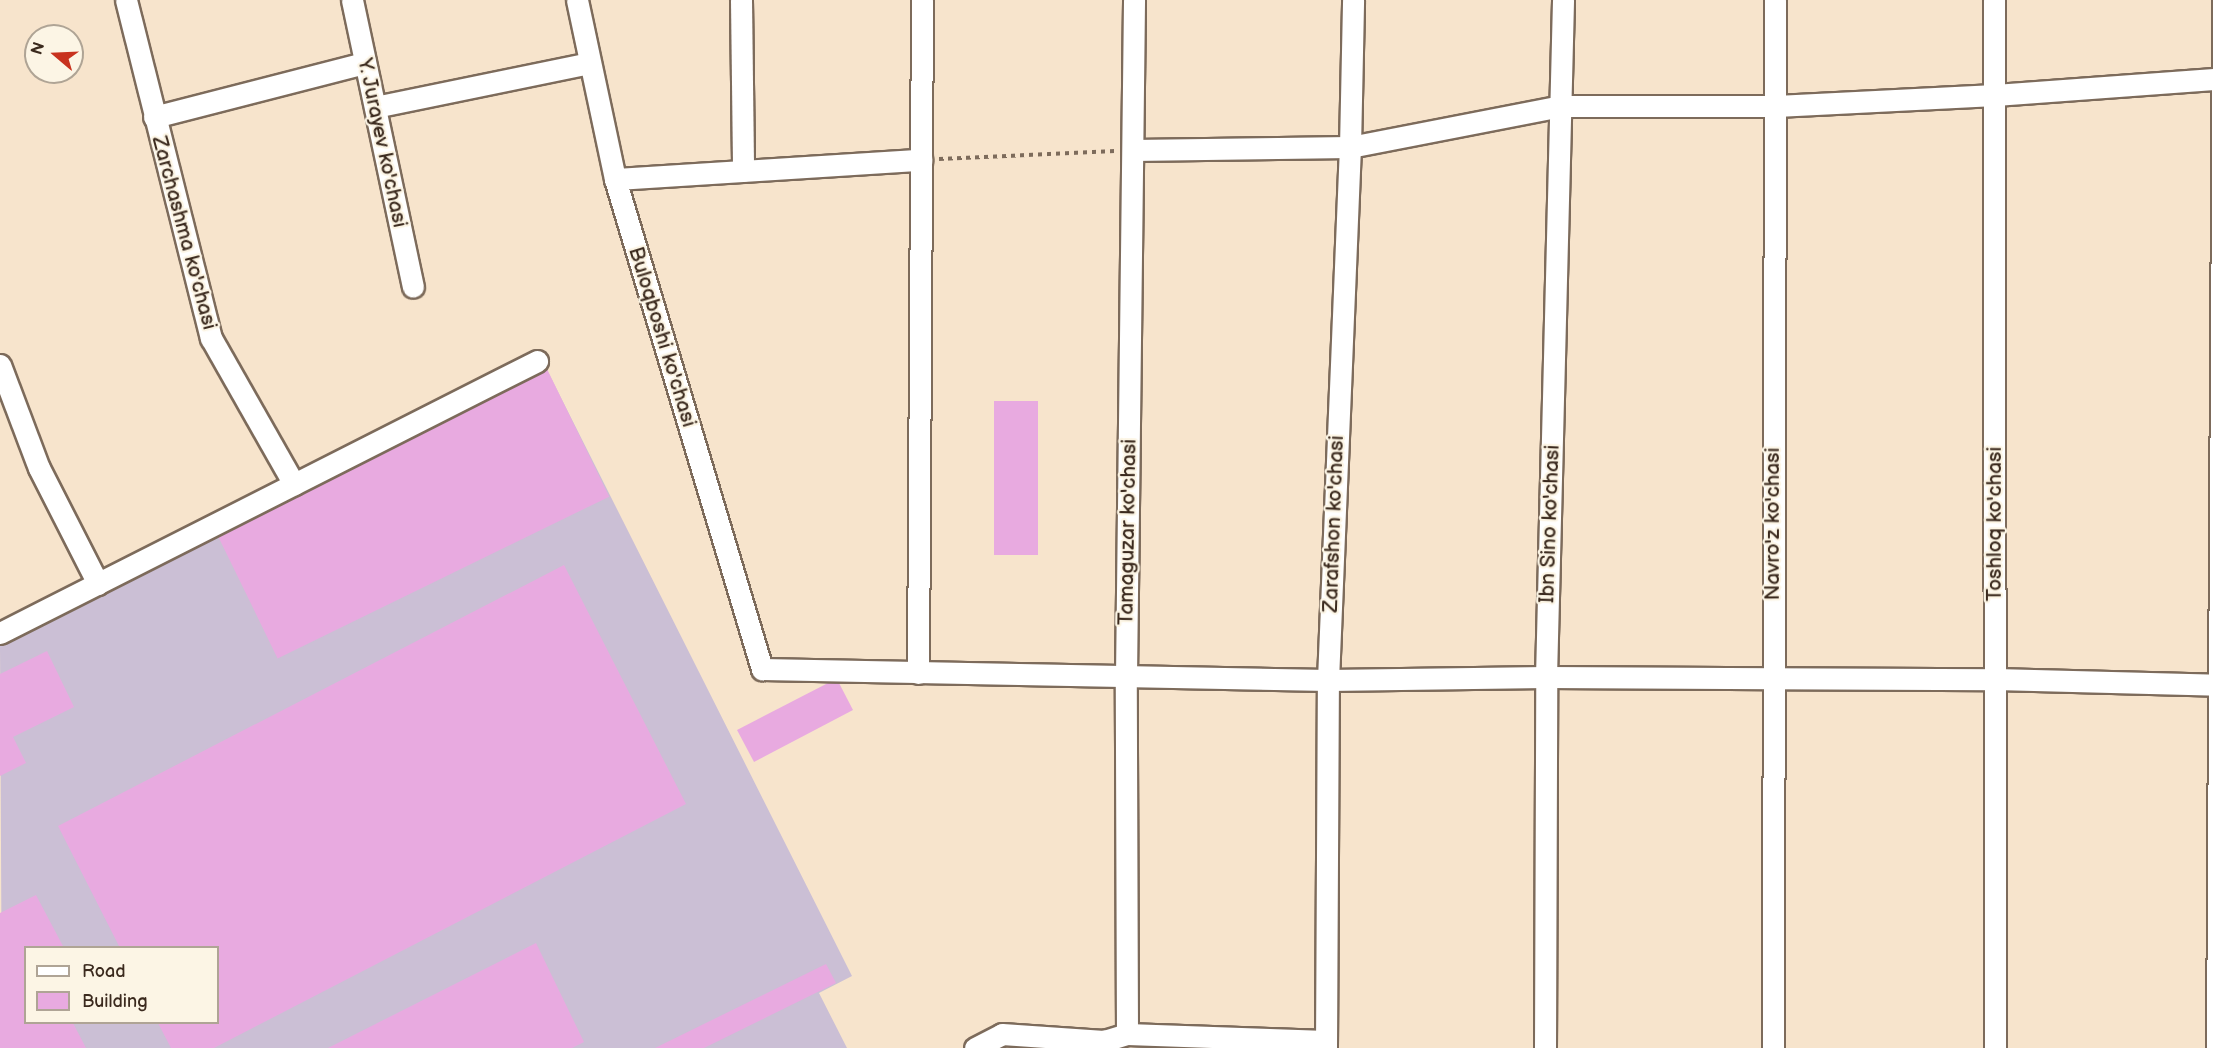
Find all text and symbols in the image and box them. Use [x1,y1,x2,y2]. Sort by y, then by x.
north arrow [24,24,84,84]
text: N [27,40,49,57]
street label: Y. Jurayev ko'chasi [352,55,412,231]
street label: Zarchashma ko'chasi [146,133,222,333]
street label: Buloqboshi ko'chasi [623,244,701,430]
street label: Zarafshon ko'chasi [1318,435,1350,613]
street label: Tamaguzar ko'chasi [1114,439,1142,625]
street label: Ibn Sino ko'chasi [1535,444,1565,604]
street label: Toshloq ko'chasi [1982,447,2008,601]
street label: Navro'z ko'chasi [1760,448,1786,600]
legend [24,946,219,1024]
text: Road [82,961,126,982]
text: Building [82,991,148,1012]

